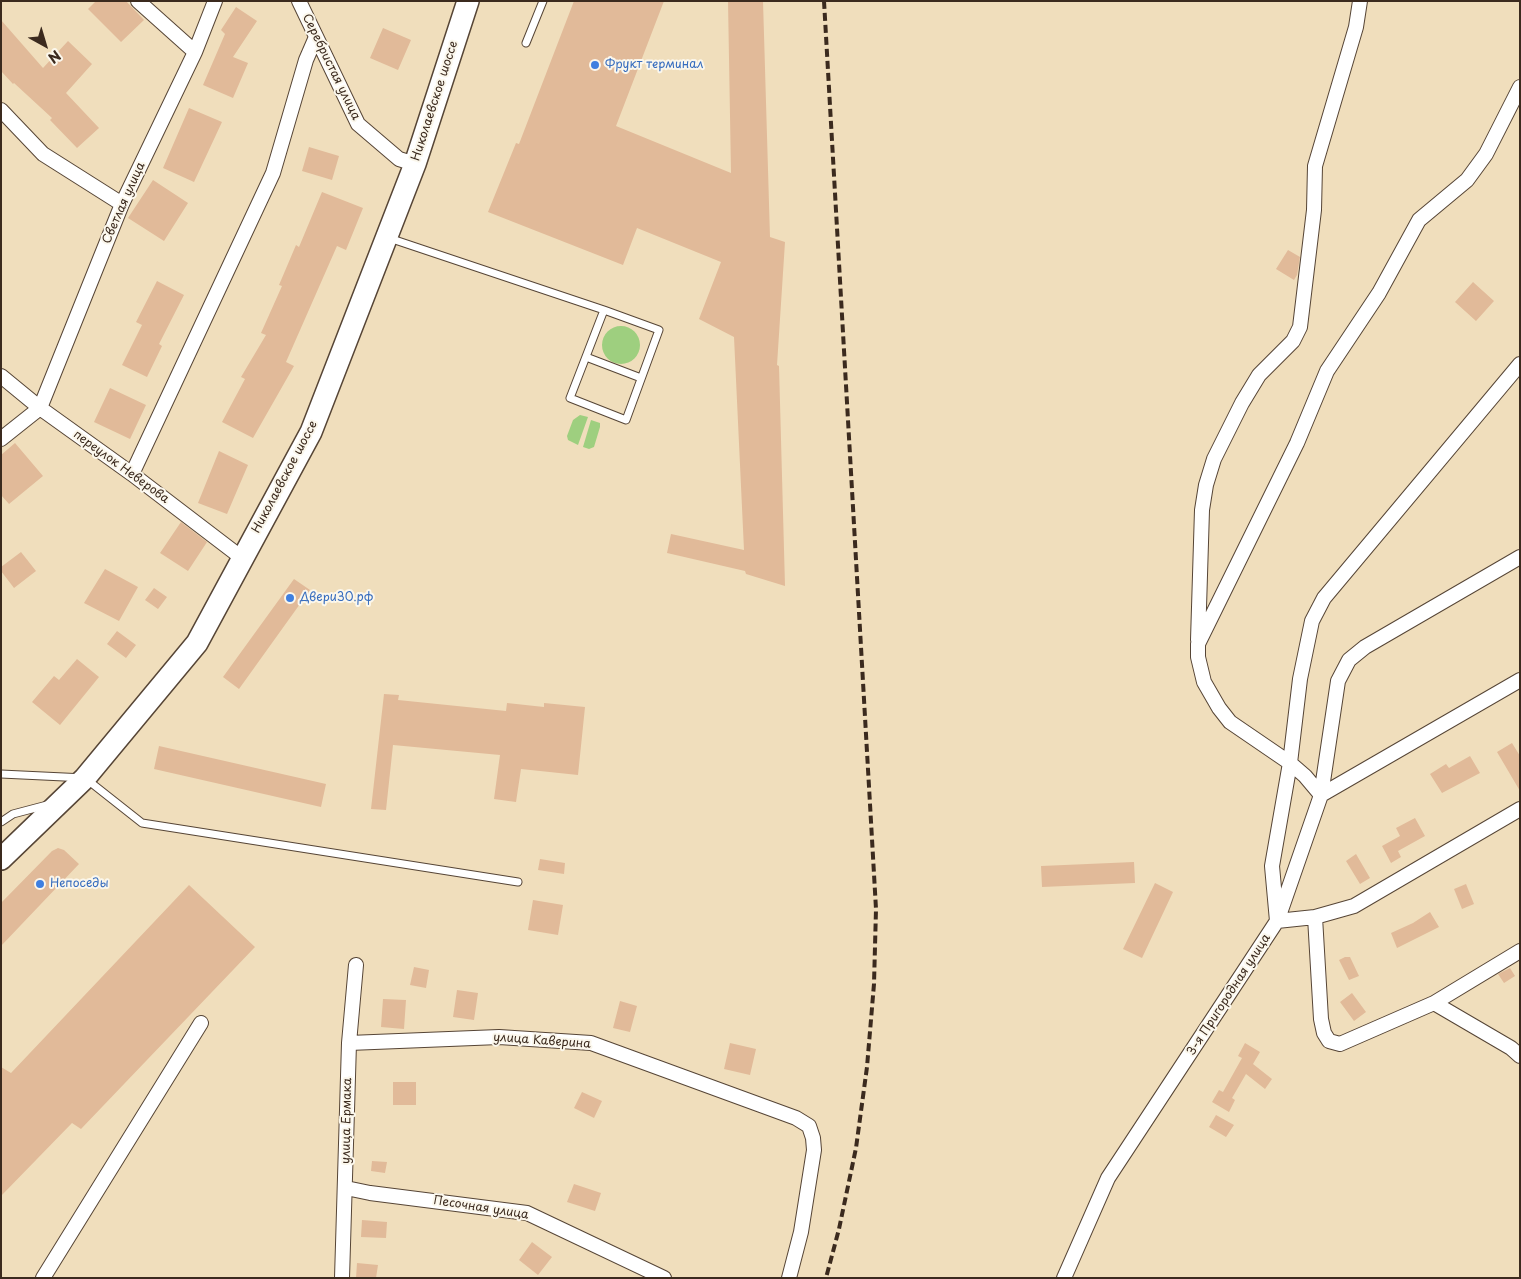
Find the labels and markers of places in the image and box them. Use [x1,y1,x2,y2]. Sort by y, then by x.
place label: Фрукт терминал [605,58,703,72]
marker: Фрукт терминал [589,59,601,71]
place label: Двери30.рф [300,591,373,605]
marker: Двери30.рф [284,592,296,604]
place label: Непоседы [50,877,109,891]
marker: Непоседы [34,878,46,890]

